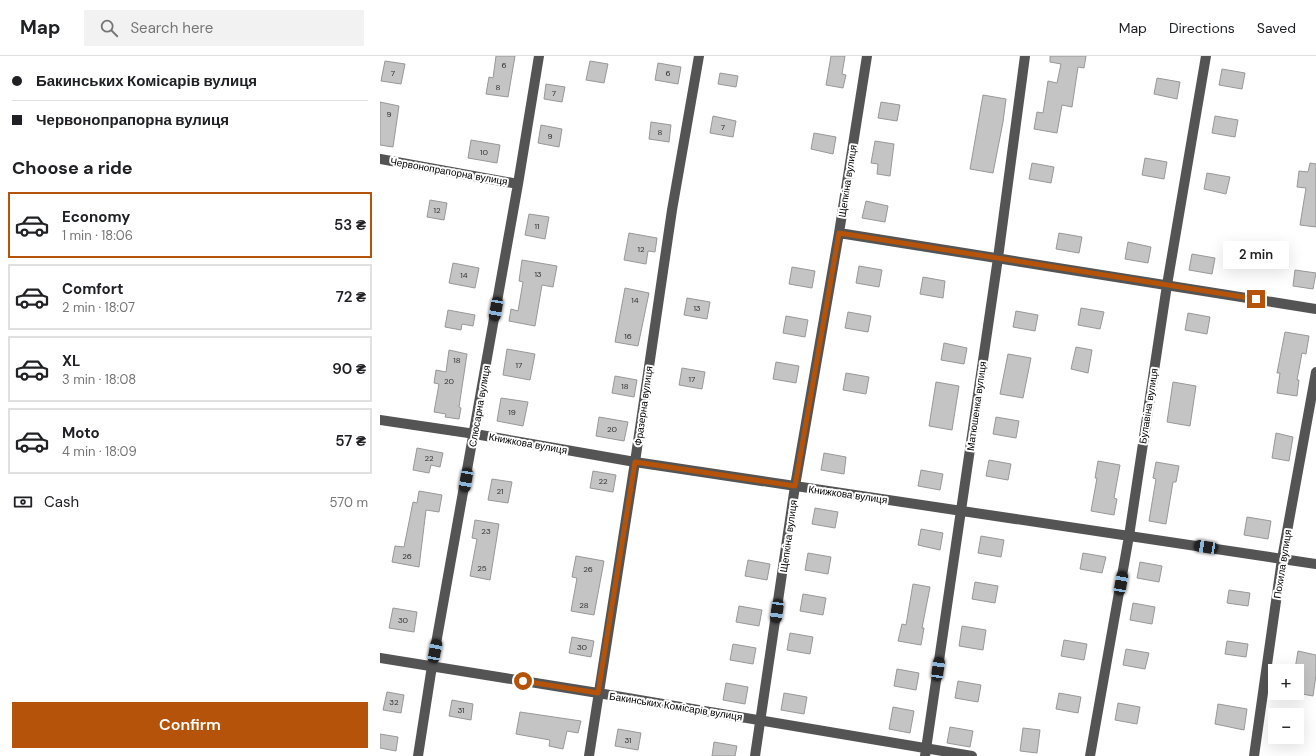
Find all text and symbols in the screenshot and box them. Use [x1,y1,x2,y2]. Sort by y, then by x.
search box [84,10,364,46]
text: Map [20,15,60,40]
icon: search [98,17,120,39]
text: Search here [130,18,213,38]
text: Map [1119,19,1147,37]
text: Directions [1169,19,1235,37]
text: Saved [1257,19,1296,37]
house number: 6 [501,60,507,70]
house number: 7 [391,68,395,78]
house number: 6 [665,68,671,78]
text: Бакинських Комісарів вулиця [36,71,257,91]
house number: 8 [496,82,501,92]
house number: 7 [552,88,556,98]
house number: 9 [386,109,392,119]
text: Червонопрапорна вулиця [36,110,229,130]
house number: 7 [721,122,725,132]
house number: 8 [658,127,663,137]
house number: 9 [547,131,553,141]
street label: Щепкіна вулиця [835,144,860,218]
house number: 10 [480,147,489,157]
street label: Червонопрапорна вулиця [389,155,509,188]
text: Choose a ride [12,156,133,180]
house number: 12 [433,205,441,215]
icon: car [14,207,50,243]
text: Economy [62,207,130,227]
text: 53 ₴ [334,215,366,235]
house number: 11 [535,221,540,231]
text: 1 min · 18:06 [62,227,133,244]
callout: 2 min [1223,241,1289,269]
house number: 12 [637,244,645,254]
text: 2 min [1239,246,1273,263]
house number: 13 [534,269,542,279]
house number: 14 [460,270,468,280]
icon: car [14,279,50,315]
text: Comfort [62,279,123,299]
text: 72 ₴ [336,287,366,307]
route end [1247,290,1265,308]
house number: 14 [631,295,639,305]
car [488,296,504,322]
text: 2 min · 18:07 [62,299,135,316]
house number: 13 [693,303,701,313]
house number: 16 [624,331,632,341]
icon: car [14,351,50,387]
text: XL [62,351,80,371]
house number: 18 [453,355,461,365]
text: 90 ₴ [332,359,366,379]
house number: 17 [516,360,522,370]
street label: Матюшенка вулиця [964,360,989,452]
street label: Слюсарна вулиця [466,364,493,448]
street label: Фразерна вулиця [631,365,656,447]
street label: Булавіна вулиця [1136,367,1161,445]
text: 3 min · 18:08 [62,371,136,388]
house number: 17 [689,374,695,384]
house number: 20 [444,376,455,386]
house number: 18 [621,381,629,391]
house number: 19 [508,407,516,417]
icon: car [14,423,50,459]
text: Moto [62,423,100,443]
house number: 20 [607,424,618,434]
street label: Книжкова вулиця [488,430,568,457]
text: 57 ₴ [335,431,366,451]
text: 4 min · 18:09 [62,443,137,460]
house number: 22 [424,453,434,463]
car [458,467,474,493]
house number: 22 [598,476,608,486]
street label: Книжкова вулиця [808,483,888,506]
house number: 21 [496,486,504,496]
icon: cash [12,491,34,513]
text: Cash [44,492,79,512]
text: 570 m [330,494,368,511]
street label: Щепкіна вулиця [777,499,800,573]
house number: 23 [481,526,491,536]
street label: Похила вулиця [1271,529,1294,600]
car [1193,539,1219,555]
house number: 26 [402,551,412,561]
house number: 25 [477,563,487,573]
house number: 26 [583,564,593,574]
car [1113,570,1129,596]
car [769,598,785,624]
house number: 28 [579,600,589,610]
house number: 30 [398,615,409,625]
car [427,638,443,664]
house number: 30 [577,642,588,652]
car [930,656,946,682]
map controls [1268,664,1304,744]
button: + [1268,664,1304,700]
route start [514,672,532,690]
street label: Бакинських Комісарів вулиця [608,690,743,723]
house number: 32 [389,697,399,707]
button: Confirm [12,702,368,748]
house number: 31 [457,705,465,715]
button: − [1268,708,1304,744]
house number: 31 [624,735,632,745]

